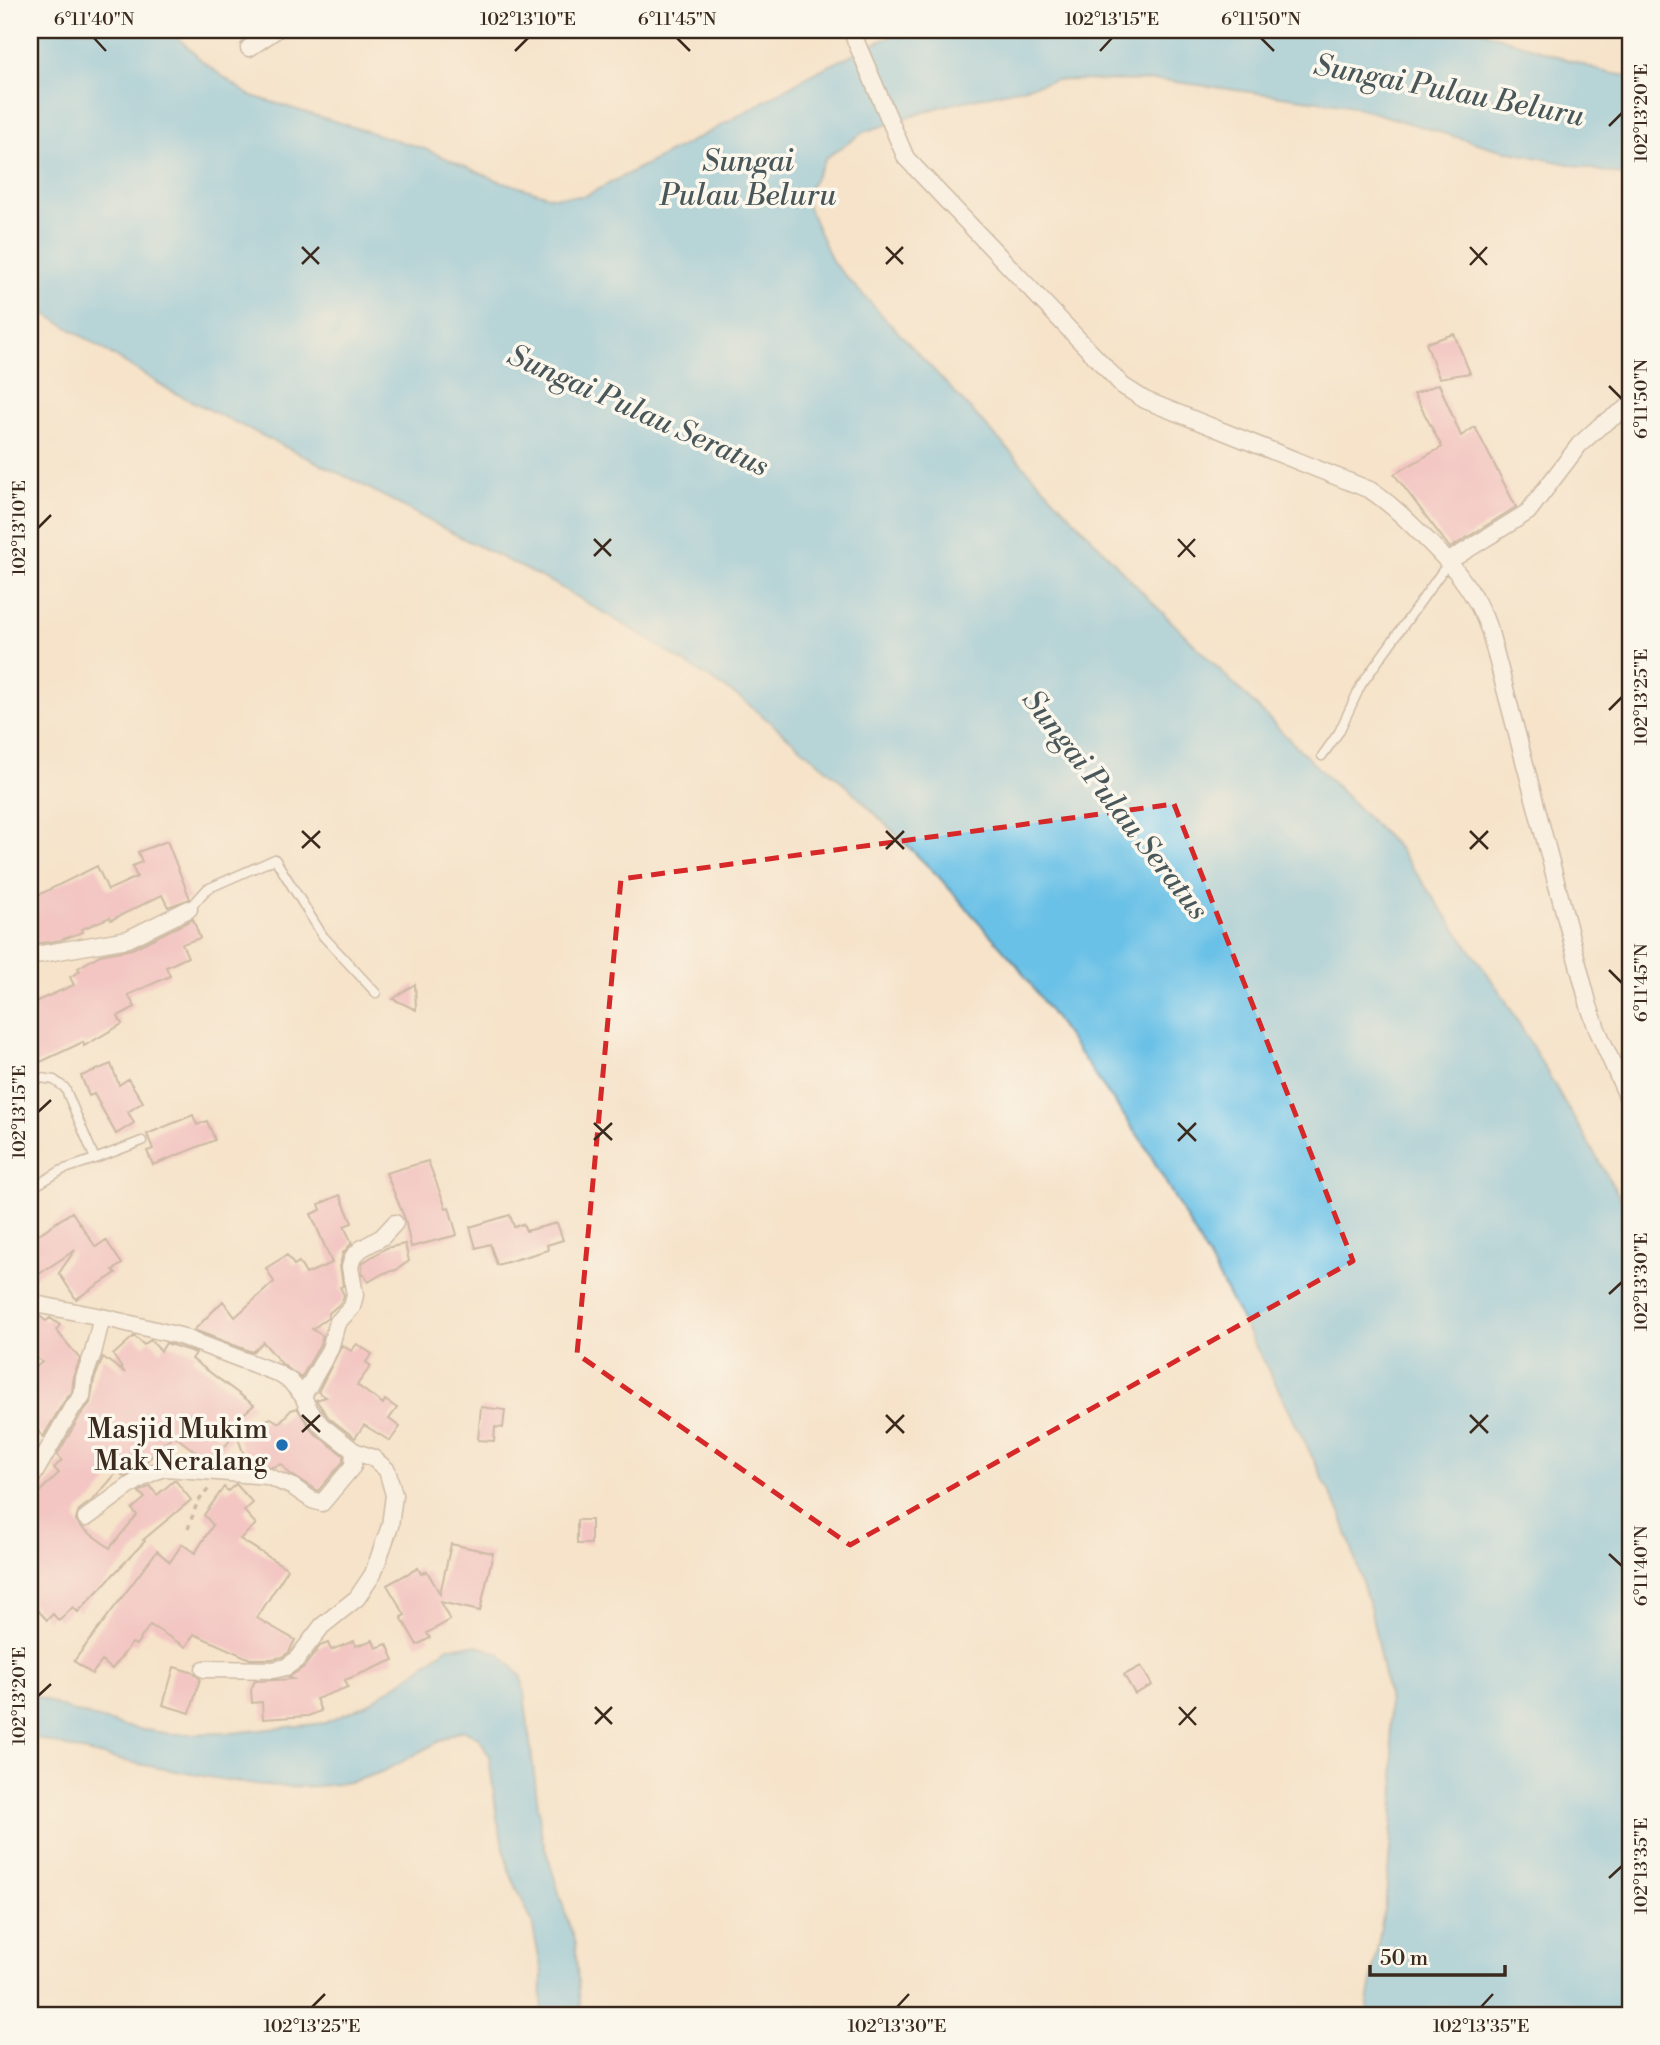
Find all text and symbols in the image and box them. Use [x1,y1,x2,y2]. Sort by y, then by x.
text: 6°11'40"N [54,8,135,31]
text: 102°13'10"E [480,8,576,31]
text: 6°11'45"N [638,8,717,31]
text: 102°13'15"E [1065,8,1159,31]
text: 6°11'50"N [1221,8,1302,31]
water label: Sungai Pulau Beluru [1311,46,1587,136]
text: 102°13'20"E [1630,63,1653,163]
water label: Sungai Pulau Beluru [659,143,836,215]
water label: Sungai Pulau Seratus [502,336,774,486]
text: 6°11'50"N [1630,358,1653,439]
text: 102°13'10"E [8,480,31,576]
text: 102°13'25"E [1630,648,1653,746]
water label: Sungai Pulau Seratus [1013,682,1217,928]
text: 6°11'45"N [1630,943,1653,1022]
text: 102°13'15"E [8,1065,31,1159]
text: 102°13'30"E [1630,1233,1653,1331]
place label: Masjid Mukim Mak Neralang [88,1412,268,1479]
marker: Masjid Mukim Mak Neralang [274,1437,290,1453]
text: 6°11'40"N [1630,1525,1653,1606]
text: 102°13'20"E [8,1646,31,1746]
text: 102°13'35"E [1630,1818,1653,1914]
scale bar [1370,1933,1504,1977]
text: 50 m [1380,1946,1428,1972]
text: 102°13'25"E [263,2015,361,2038]
text: 102°13'30"E [848,2015,946,2038]
text: 102°13'35"E [1433,2015,1529,2038]

